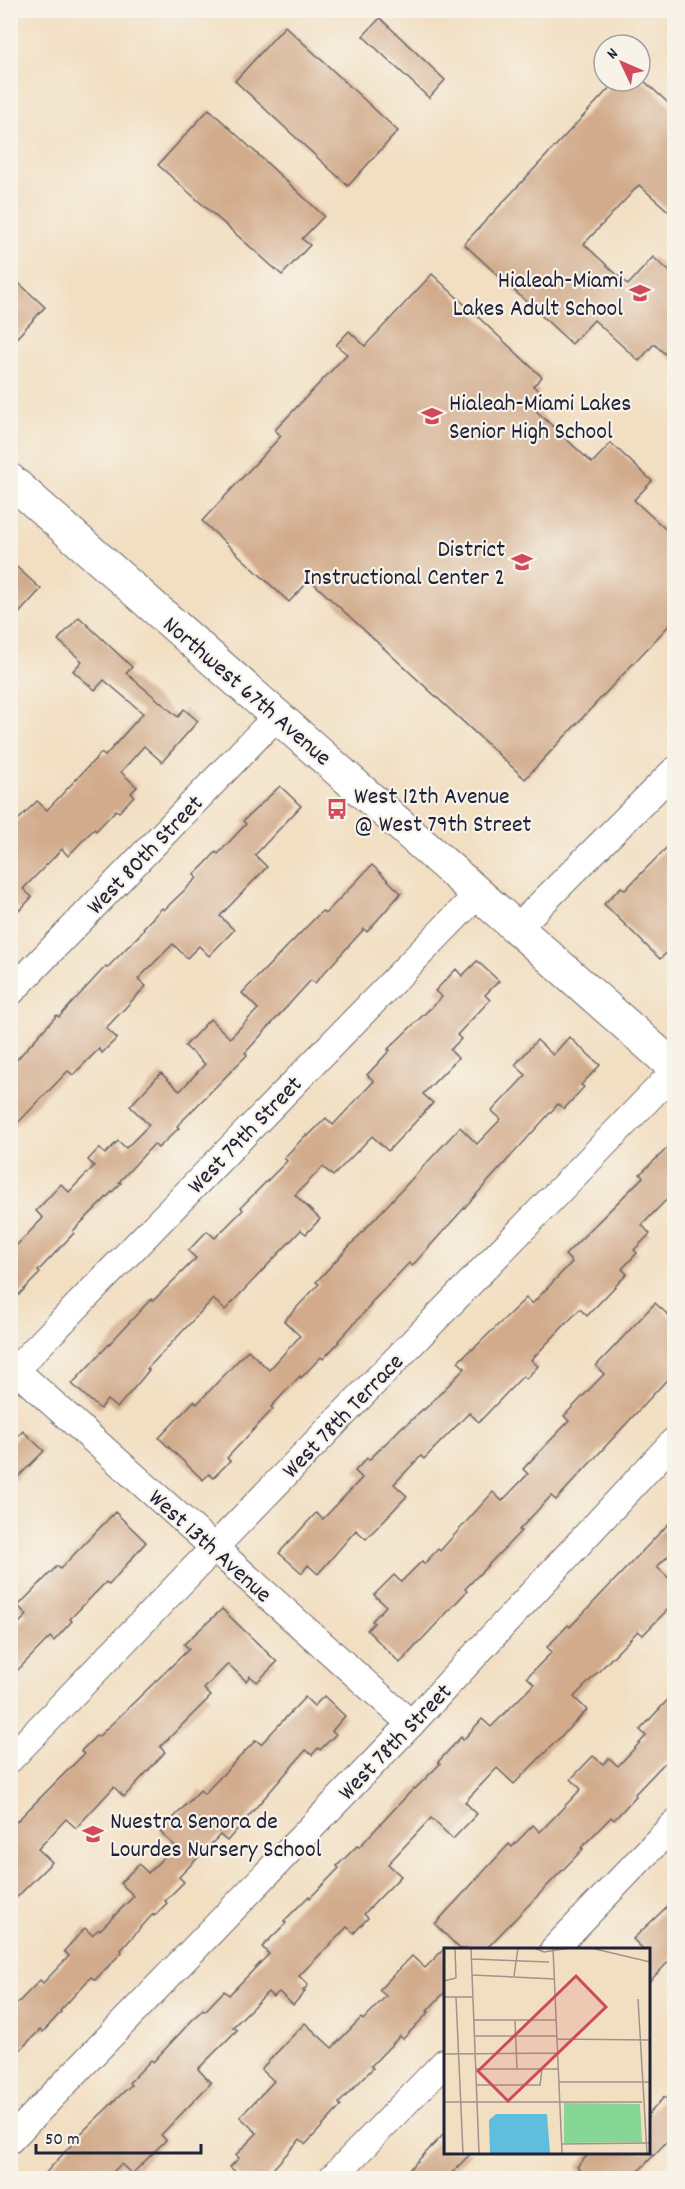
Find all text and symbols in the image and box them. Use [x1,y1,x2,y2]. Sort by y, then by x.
north arrow [592,33,652,93]
text: N [602,43,624,65]
place label: Hialeah-Miami Lakes Adult School [453,265,623,327]
school or university icon: Hialeah-Miami Lakes Adult School [628,281,652,305]
place label: Hialeah-Miami Lakes Senior High School [449,388,631,450]
school or university icon: Hialeah-Miami Lakes Senior High School [420,404,444,428]
place label: District Instructional Center 2 [303,534,505,596]
school or university icon: District Instructional Center 2 [510,550,534,574]
street label: Northwest 67th Avenue [154,609,338,775]
place label: West 12th Avenue @ West 79th Street [354,781,532,843]
street label: West 80th Street [80,788,212,924]
bus stop icon: West 12th Avenue @ West 79th Street [325,797,349,821]
street label: West 79th Street [181,1069,312,1203]
street label: West 78th Terrace [276,1347,413,1487]
street label: West 13th Avenue [140,1482,278,1612]
street label: West 78th Street [331,1677,461,1809]
place label: Nuestra Senora de Lourdes Nursery School [110,1806,322,1868]
school or university icon: Nuestra Senora de Lourdes Nursery School [81,1822,105,1846]
inset map [444,1948,649,2153]
scale bar [36,2117,201,2155]
text: 50 m [45,2128,80,2153]

